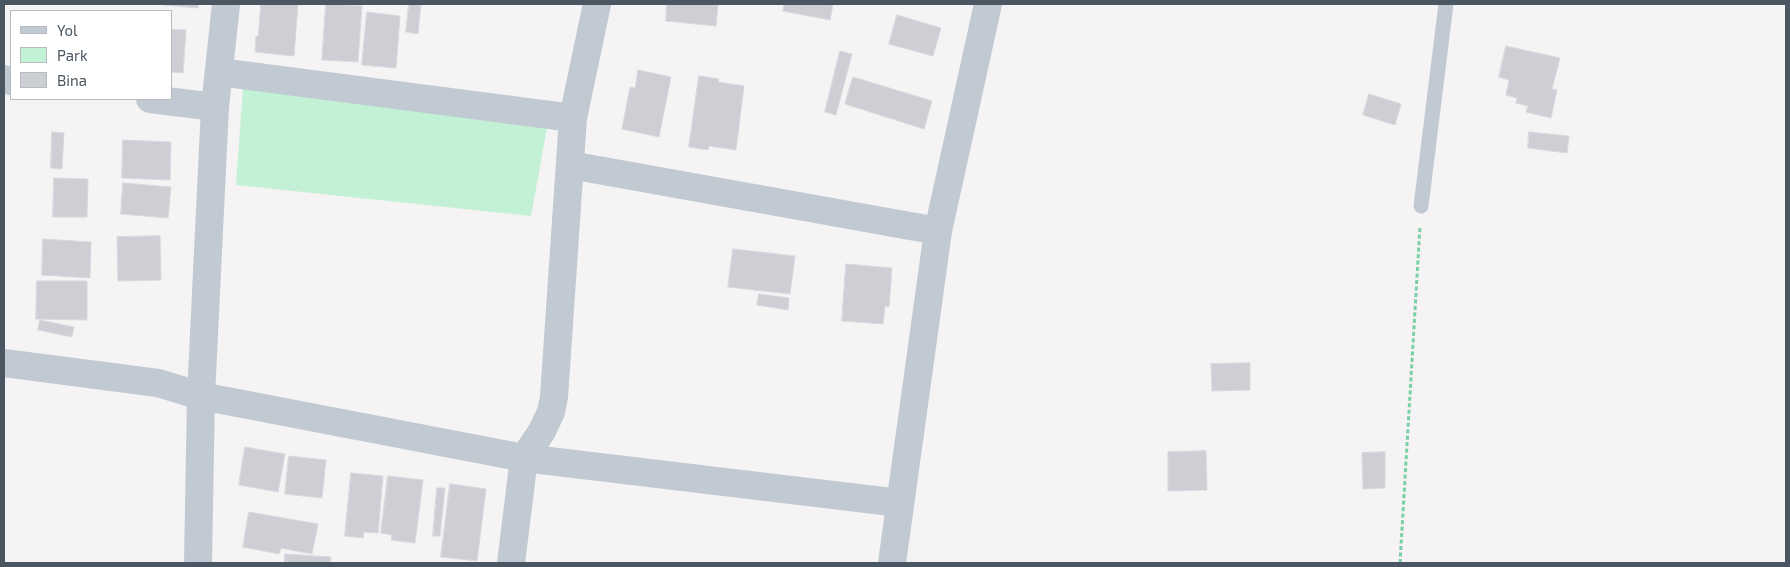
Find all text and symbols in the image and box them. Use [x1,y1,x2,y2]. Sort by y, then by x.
legend [10,10,172,100]
text: Yol [57,21,78,39]
text: Park [57,46,88,64]
text: Bina [57,71,87,89]

